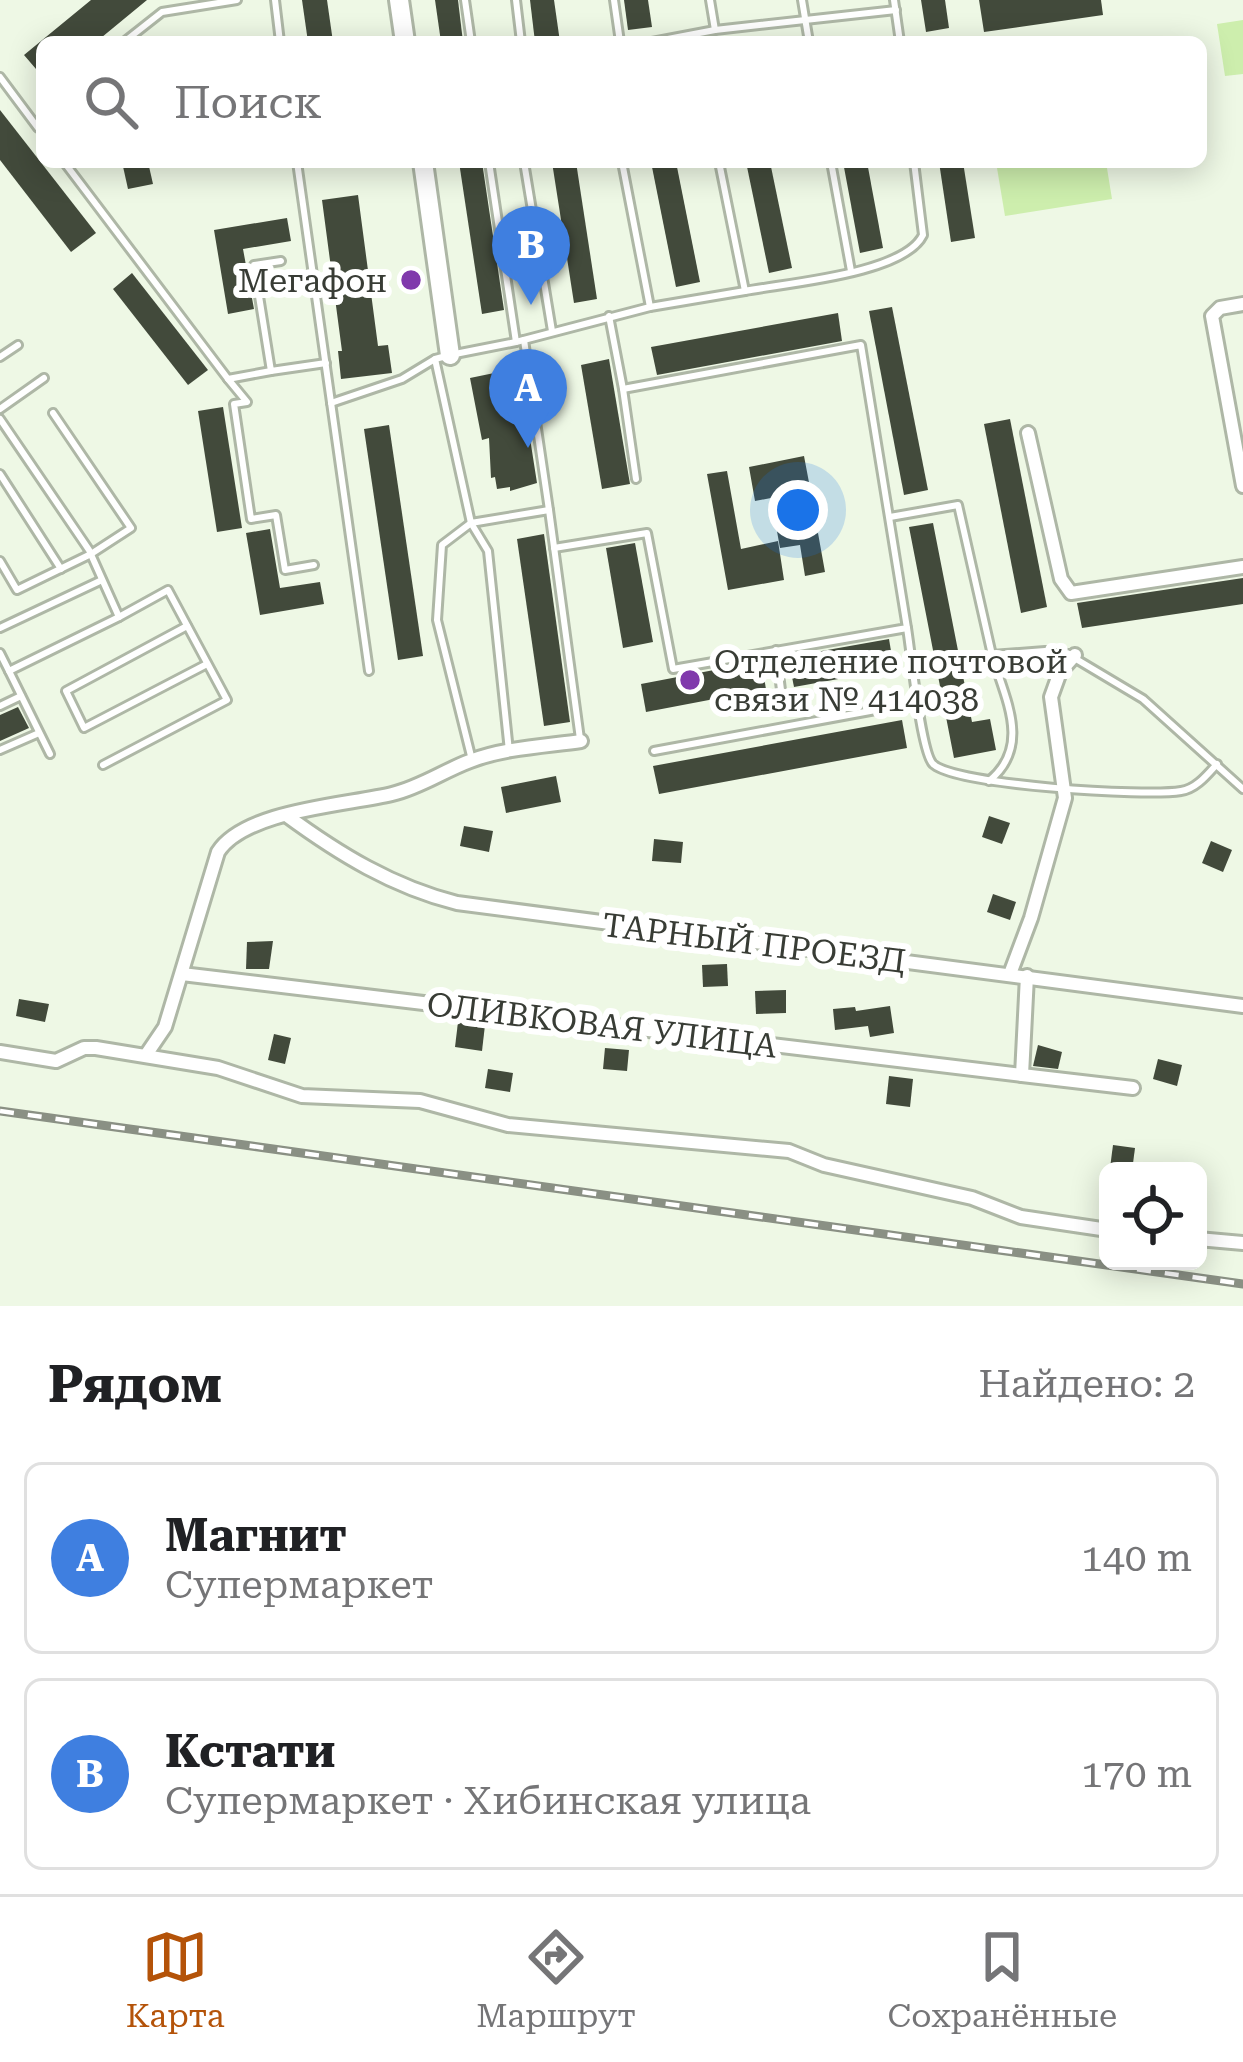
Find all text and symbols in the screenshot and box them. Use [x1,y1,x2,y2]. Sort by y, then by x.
search box [36,36,1207,168]
icon: search [78,69,144,135]
text: Поиск [174,76,322,129]
pin: B [492,206,570,305]
place label: Мегафон [238,261,387,300]
marker: Мегафон [398,267,424,293]
pin: A [489,349,567,448]
your location [768,480,828,540]
place label: Отделение почтовой связи № 414038 [714,642,1068,719]
marker: Отделение почтовой связи № 414038 [677,667,703,693]
street label: ТАРНЫЙ ПРОЕЗД [600,905,908,981]
street label: ОЛИВКОВАЯ УЛИЦА [425,984,779,1066]
map controls [1099,1162,1207,1270]
button: locate [1099,1162,1207,1270]
text: Рядом [48,1355,222,1414]
text: Найдено: 2 [979,1361,1195,1407]
text: Магнит [165,1509,347,1562]
text: A [76,1535,104,1581]
text: 140 m [1081,1535,1192,1581]
text: Супермаркет [165,1562,434,1608]
text: Кстати [165,1725,335,1778]
text: B [76,1751,104,1797]
text: 170 m [1081,1751,1192,1797]
text: Супермаркет · Хибинская улица [165,1778,811,1824]
tab: Карта [126,1924,225,2035]
tab: Маршрут [476,1924,636,2035]
tab: Сохранённые [888,1924,1117,2035]

